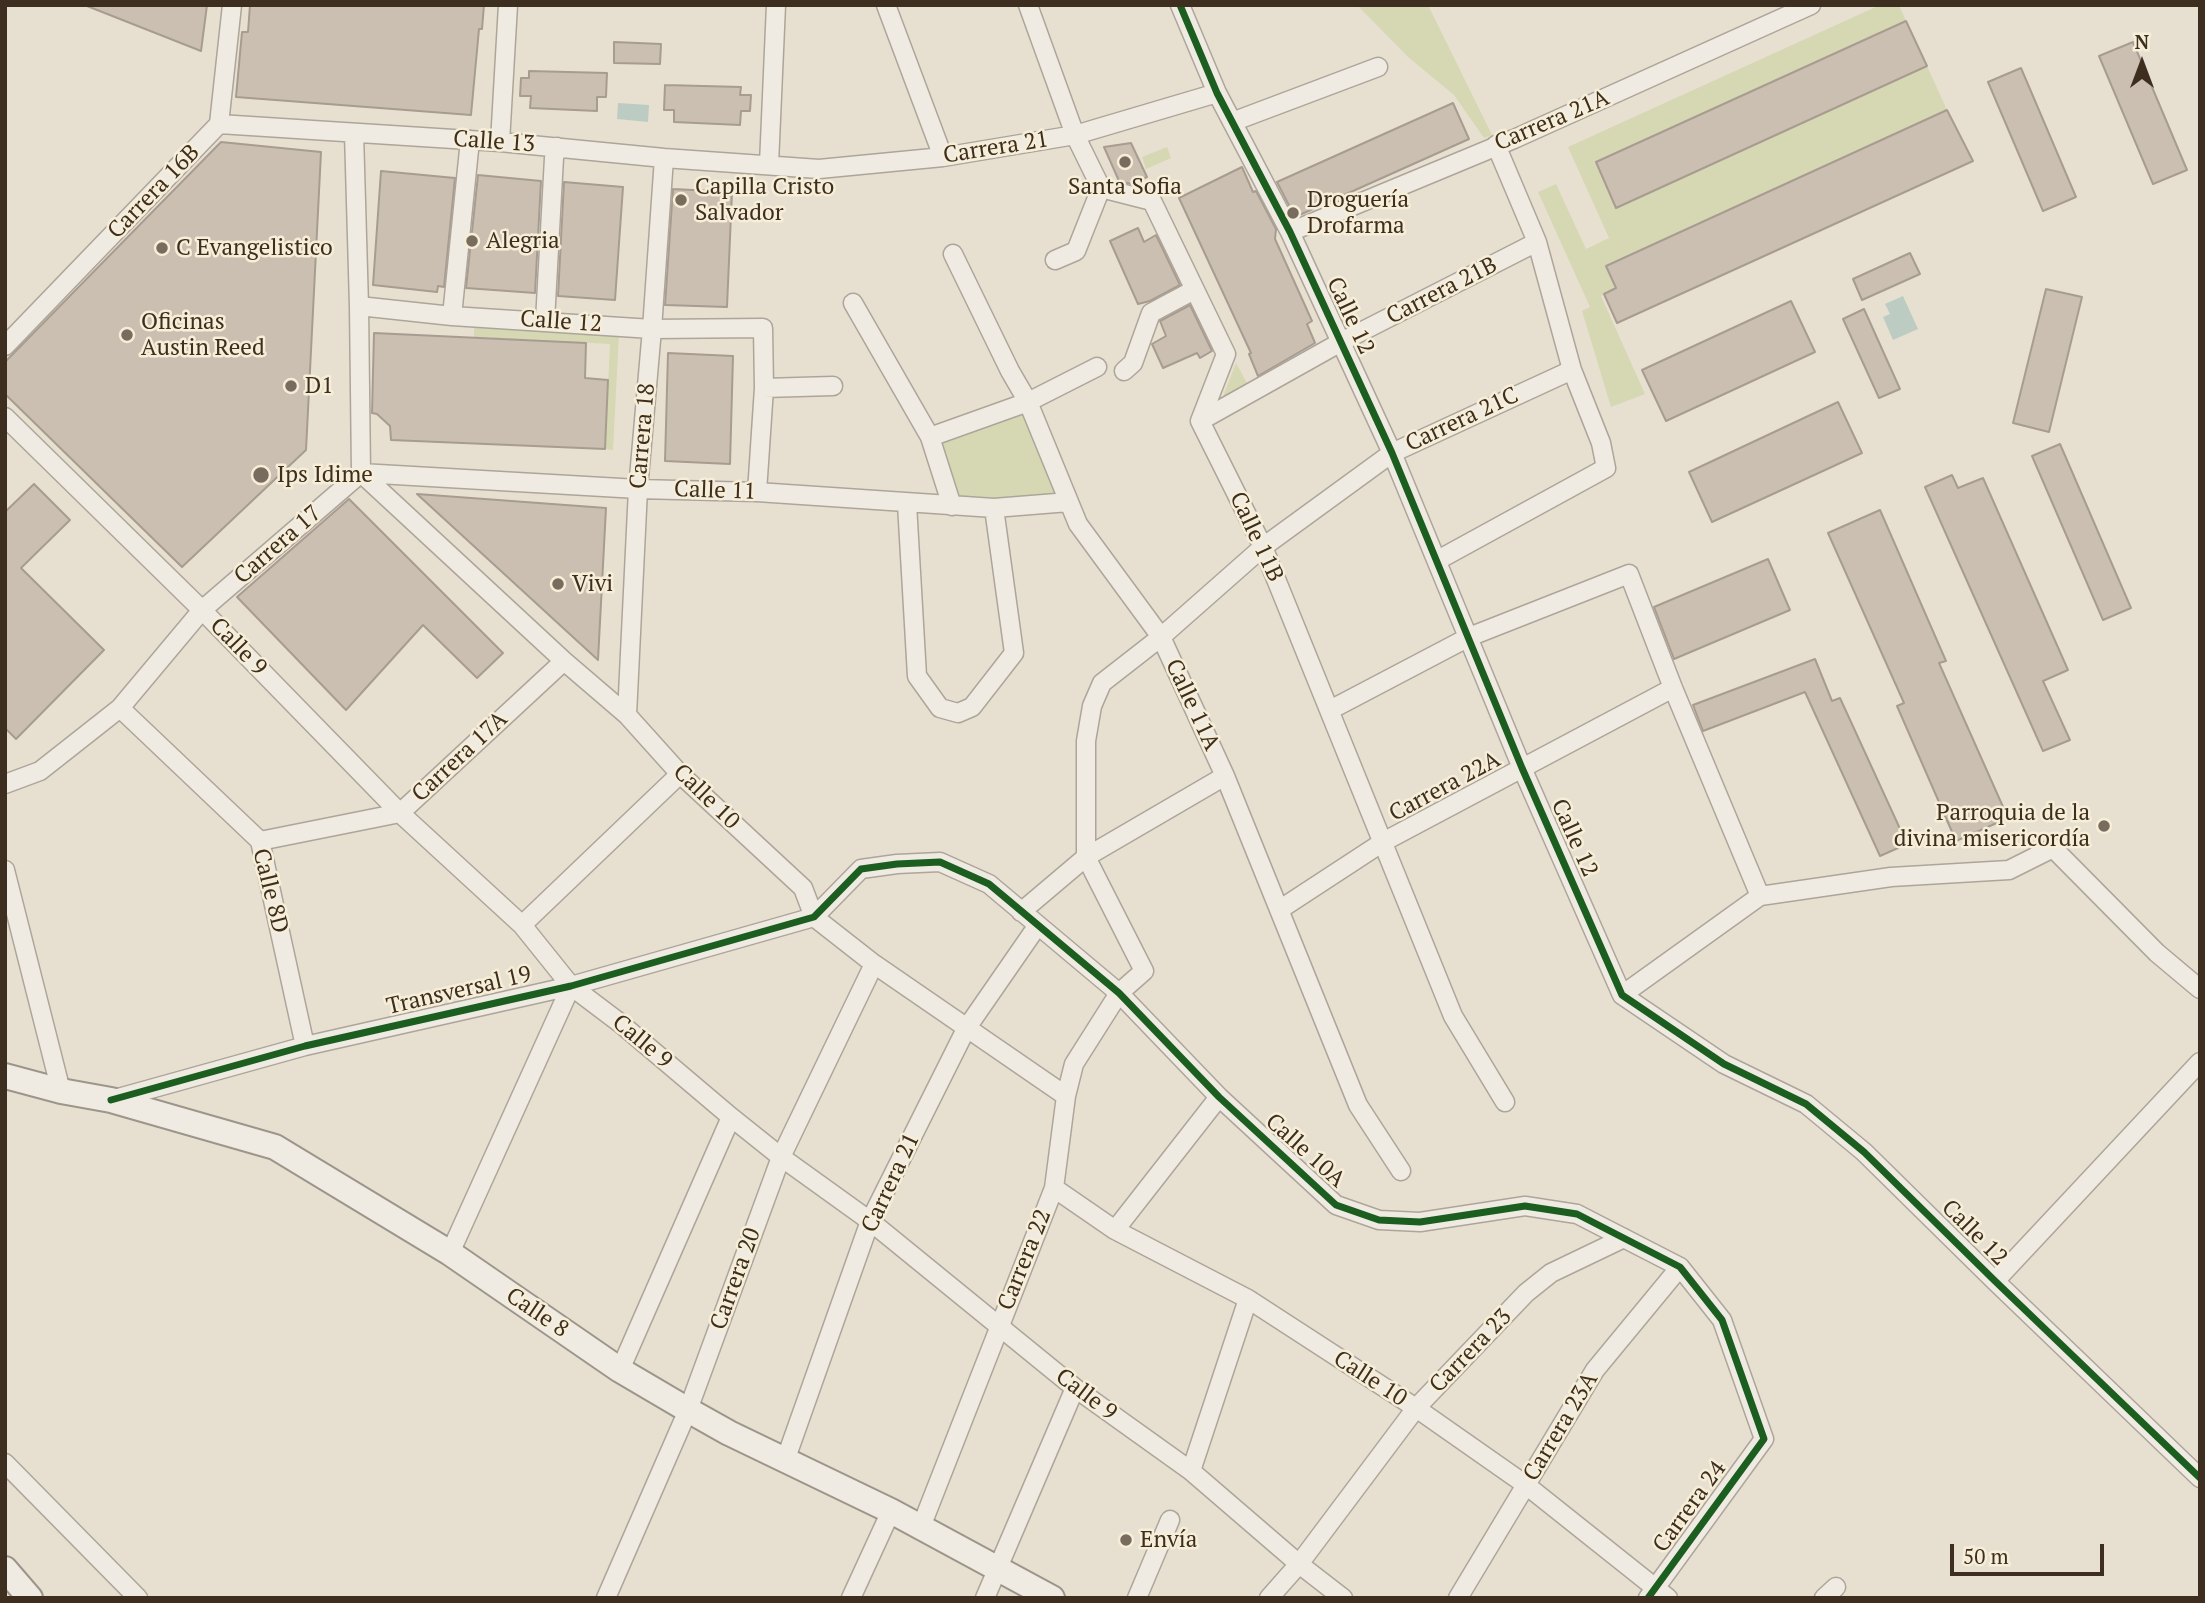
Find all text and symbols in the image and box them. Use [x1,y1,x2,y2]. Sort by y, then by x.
north arrow [2107,28,2177,98]
text: N [2135,29,2149,54]
street label: Carrera 21A [1490,84,1614,158]
street label: Calle 13 [452,125,536,159]
street label: Carrera 21 [941,126,1051,170]
street label: Carrera 16B [102,139,206,245]
marker: Santa Sofia [1117,154,1133,170]
place label: Capilla Cristo Salvador [695,173,834,227]
place label: Santa Sofia [1068,173,1182,201]
place label: Droguería Drofarma [1307,186,1409,240]
marker: Capilla Cristo Salvador [673,192,689,208]
marker: Droguería Drofarma [1285,205,1301,221]
place label: Alegria [486,227,560,255]
marker: Alegria [464,233,480,249]
place label: C Evangelistico [176,234,333,262]
marker: C Evangelistico [154,240,170,256]
street label: Carrera 21B [1382,251,1502,331]
street label: Calle 12 [1320,273,1380,359]
street label: Calle 12 [519,305,603,339]
place label: Oficinas Austin Reed [141,308,265,362]
marker: Oficinas Austin Reed [119,327,135,343]
place label: D1 [305,372,334,400]
marker: D1 [283,378,299,394]
street label: Carrera 18 [625,382,661,490]
street label: Carrera 21C [1401,382,1523,458]
place label: Ips Idime [277,461,373,489]
marker: Ips Idime [251,465,271,485]
street label: Calle 11 [674,476,756,506]
street label: Calle 11B [1223,488,1289,586]
street label: Carrera 17 [229,500,327,590]
place label: Vivi [572,570,613,598]
marker: Vivi [550,576,566,592]
street label: Calle 9 [204,612,272,682]
street label: Calle 11A [1159,655,1225,755]
street label: Carrera 17A [407,706,513,808]
street label: Carrera 22A [1385,746,1505,828]
street label: Calle 10 [667,759,745,835]
street label: Calle 12 [1545,795,1603,881]
place label: Parroquia de la divina misericordía [1894,799,2090,853]
marker: Parroquia de la divina misericordía [2096,818,2112,834]
street label: Calle 8D [246,846,294,936]
street label: Transversal 19 [384,961,534,1021]
street label: Calle 9 [606,1009,678,1075]
street label: Calle 10A [1259,1108,1351,1194]
street label: Carrera 21 [856,1129,926,1237]
street label: Calle 12 [1935,1194,2013,1272]
street label: Carrera 22 [992,1206,1058,1314]
street label: Carrera 20 [705,1224,767,1334]
street label: Calle 8 [500,1282,574,1344]
street label: Carrera 23 [1424,1303,1518,1399]
street label: Calle 10 [1328,1345,1412,1413]
street label: Calle 9 [1050,1363,1122,1427]
street label: Carrera 23A [1518,1368,1604,1486]
street label: Carrera 24 [1648,1456,1732,1558]
place label: Envía [1140,1526,1197,1554]
scale bar [1953,1530,2107,1574]
marker: Envía [1118,1532,1134,1548]
text: 50 m [1963,1542,2009,1570]

